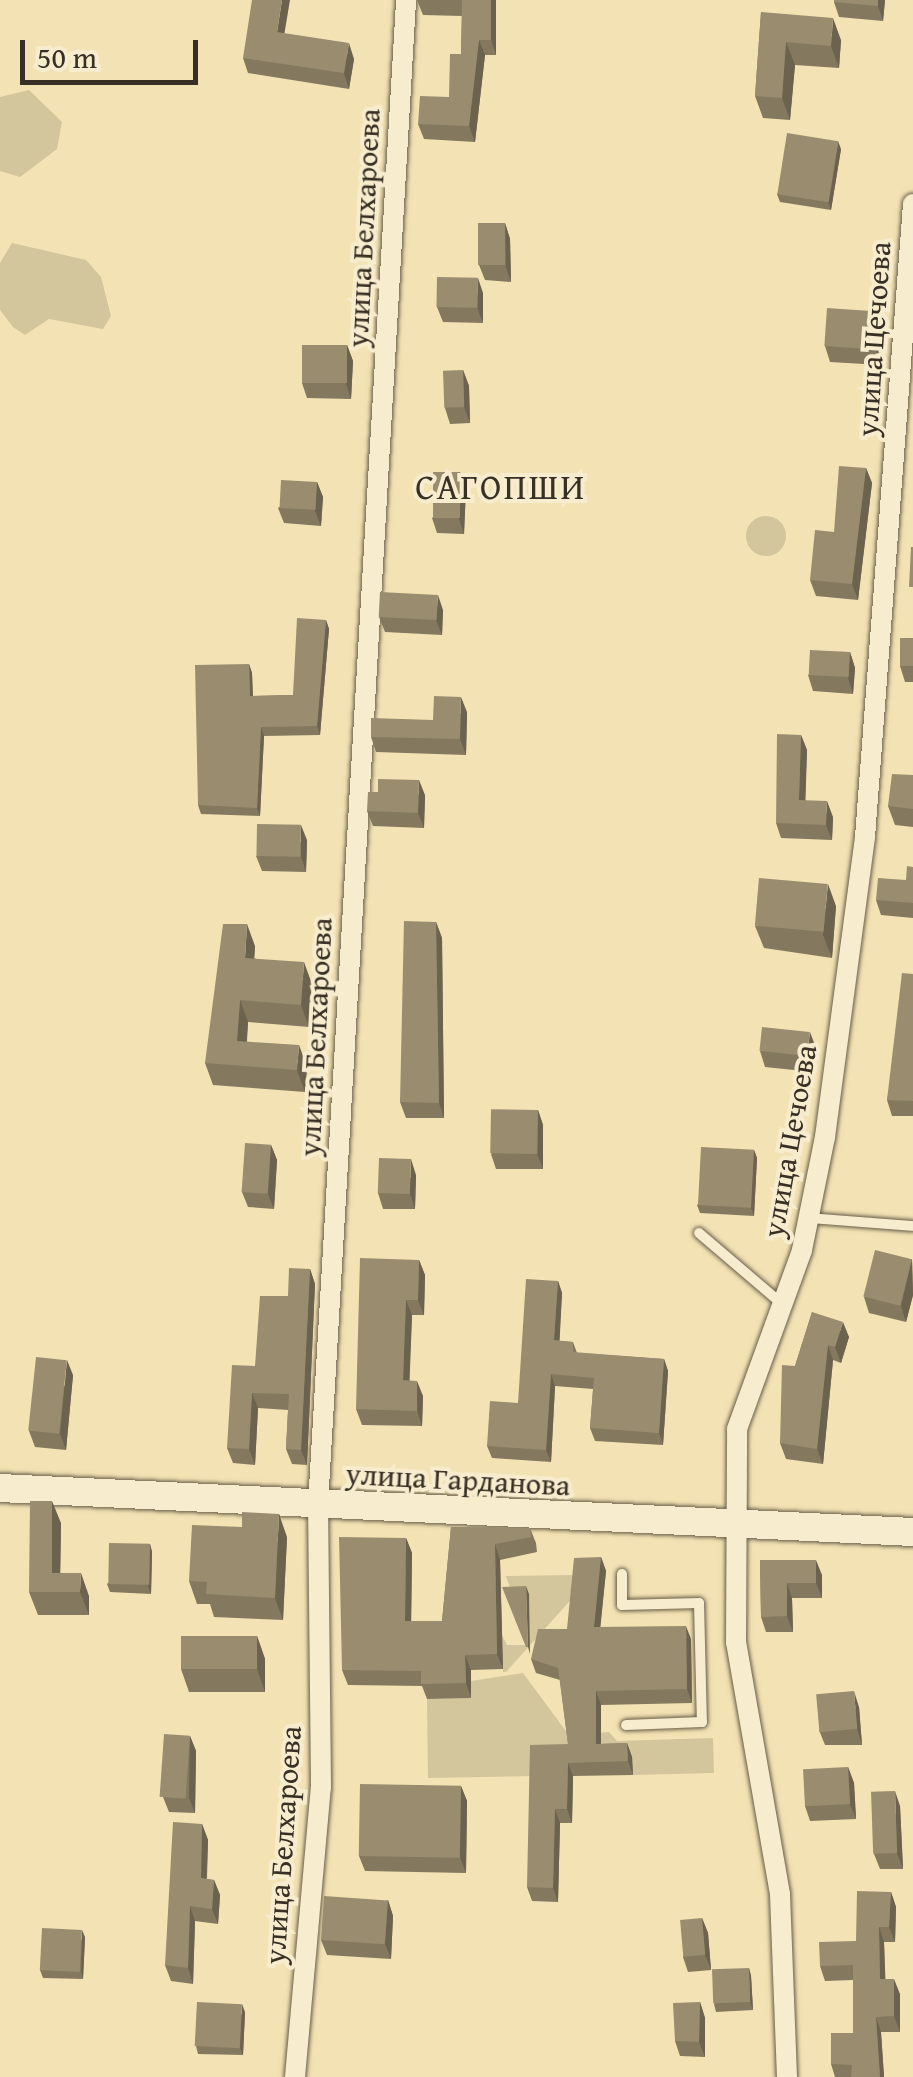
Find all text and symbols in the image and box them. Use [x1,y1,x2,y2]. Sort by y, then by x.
scale bar [25,20,202,82]
text: 50 m [37,35,97,79]
street label: улица Белхароева [339,108,387,348]
street label: улица Цечоева [848,240,898,438]
district label: САГОПШИ [415,466,587,508]
street label: улица Белхароева [291,917,339,1157]
street label: улица Цечоева [754,1042,824,1240]
street label: улица Гарданова [345,1455,571,1503]
street label: улица Белхароева [256,1724,308,1966]

